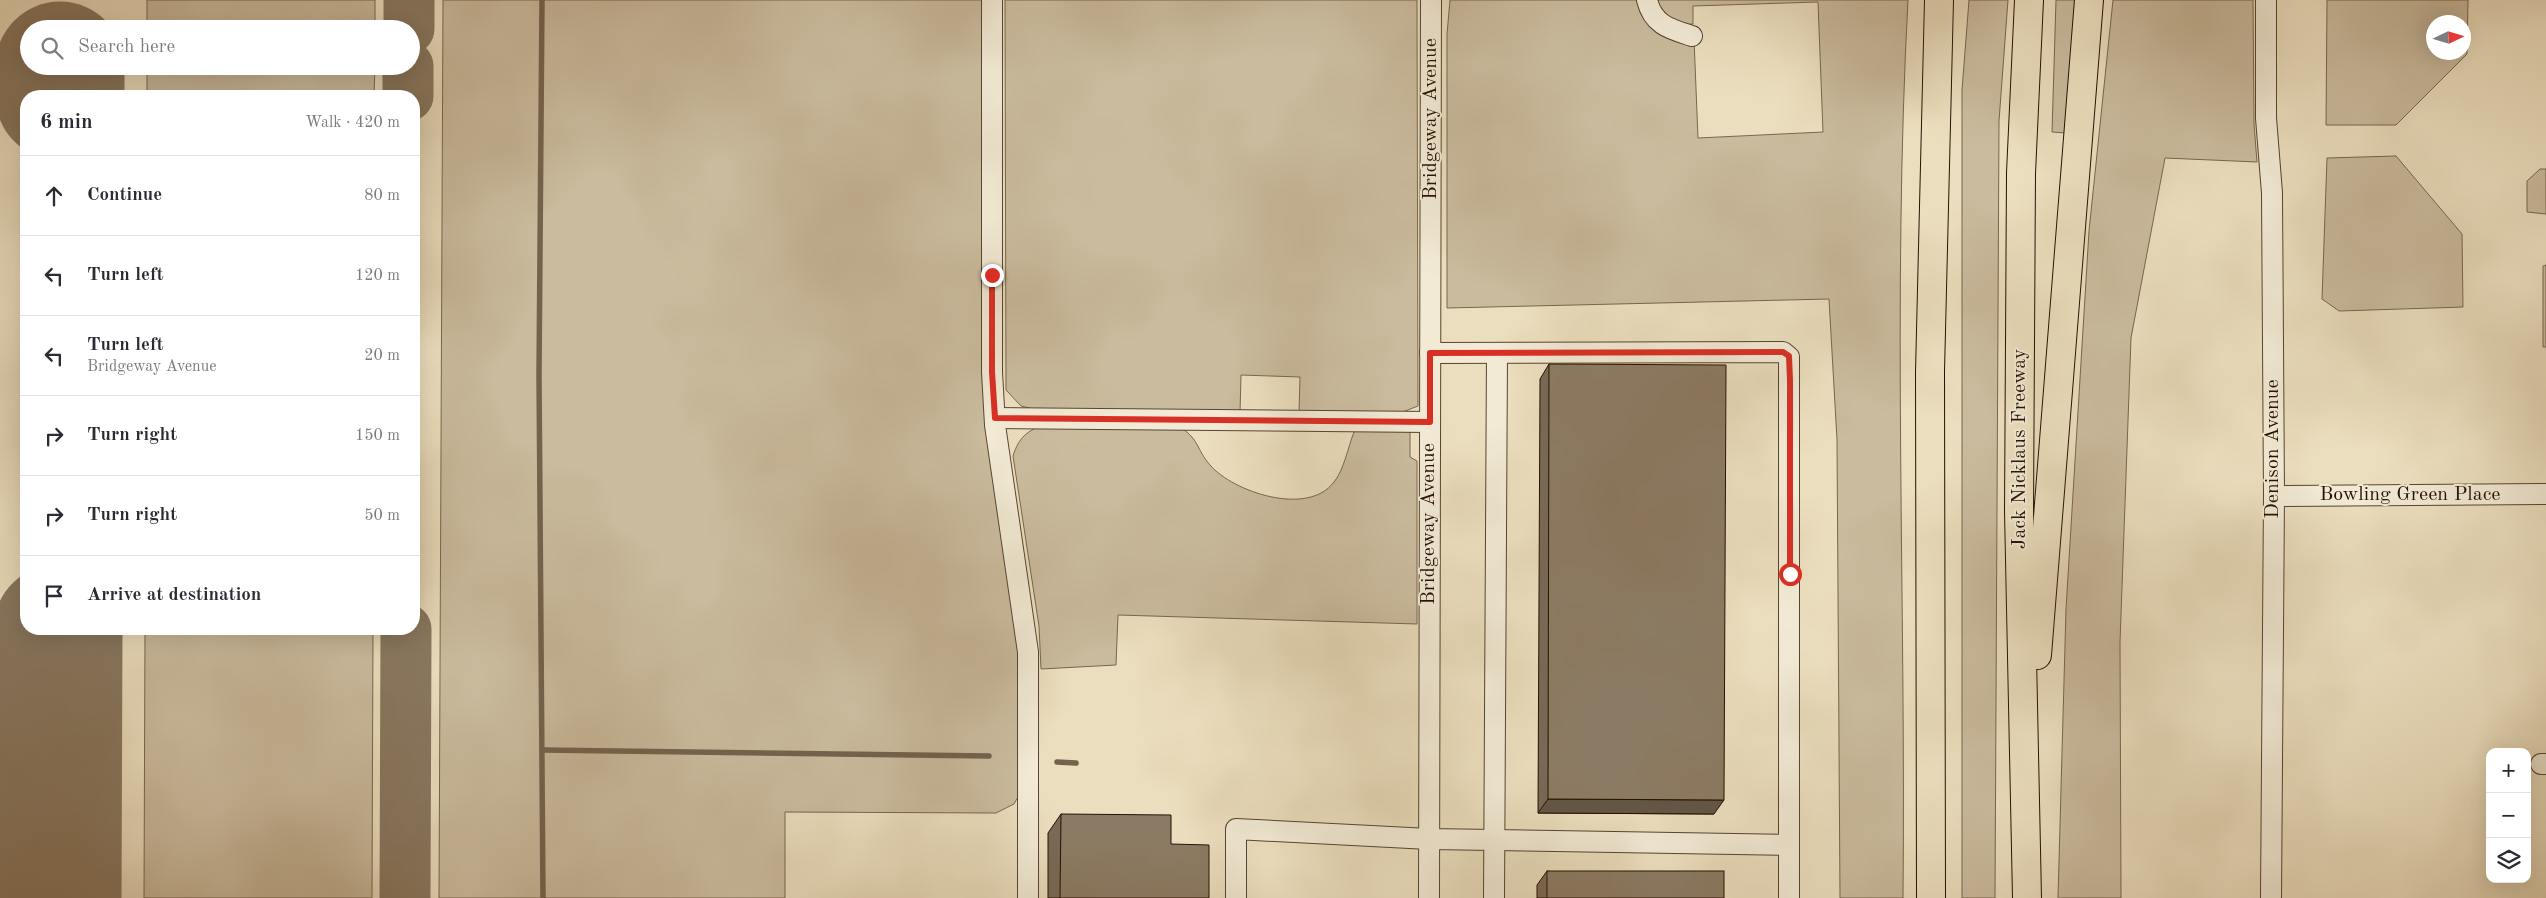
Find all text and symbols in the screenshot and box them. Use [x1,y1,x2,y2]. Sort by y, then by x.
north arrow [2426,15,2471,60]
search box [20,20,420,75]
icon: search [38,34,66,62]
text: Search here [78,38,175,57]
street label: Bridgeway Avenue [1421,38,1441,200]
text: 6 min [40,112,93,133]
text: Walk · 420 m [305,115,400,131]
icon: ahead [40,182,68,210]
text: Continue [87,186,162,205]
text: 80 m [364,188,400,204]
icon: left [40,262,68,290]
route end [981,264,1004,287]
text: Turn left [87,266,164,285]
text: 120 m [355,268,400,284]
text: Turn left [87,336,164,355]
icon: left [40,342,68,370]
text: 20 m [364,348,400,364]
street label: Jack Nicklaus Freeway [2010,348,2030,549]
text: Bridgeway Avenue [87,359,217,375]
street label: Denison Avenue [2263,379,2283,519]
icon: right [40,422,68,450]
text: Turn right [87,426,177,445]
text: 150 m [355,428,400,444]
street label: Bridgeway Avenue [1419,443,1439,605]
street label: Bowling Green Place [2319,485,2501,505]
icon: right [40,502,68,530]
text: Turn right [87,506,177,525]
text: 50 m [364,508,400,524]
route start [1779,563,1802,586]
icon: arrive [40,582,68,610]
text: Arrive at destination [87,586,261,605]
map controls [2486,748,2531,883]
button: + [2486,748,2531,793]
button: − [2486,793,2531,838]
button: layers [2486,838,2531,883]

